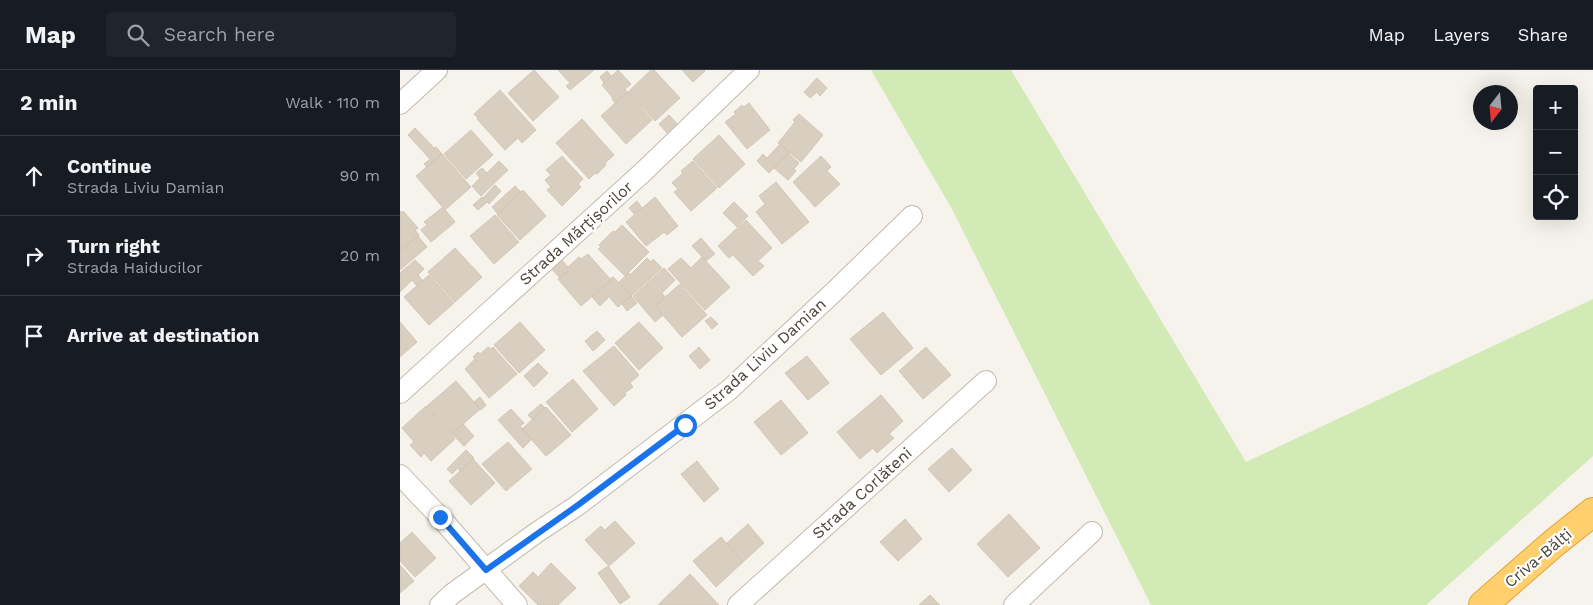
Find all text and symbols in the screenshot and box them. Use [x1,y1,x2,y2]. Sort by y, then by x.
search box [106,12,456,57]
text: Map [25,21,76,49]
icon: search [124,21,152,49]
text: Search here [164,23,275,46]
text: Map [1368,24,1405,45]
text: Layers [1433,24,1490,45]
text: Share [1518,24,1568,45]
north arrow [1473,85,1518,130]
map controls [1533,85,1578,220]
button: + [1533,85,1578,130]
text: 2 min [20,90,77,115]
text: Walk · 110 m [285,93,380,112]
button: − [1533,130,1578,175]
text: Continue [67,155,151,178]
icon: ahead [20,162,48,190]
text: 90 m [339,166,380,185]
button: locate [1533,175,1578,220]
street label: Strada Mărțișorilor [515,177,637,289]
text: Strada Liviu Damian [67,178,224,197]
text: Turn right [67,235,160,258]
icon: right [20,242,48,270]
text: 20 m [340,246,380,265]
text: Strada Haiducilor [67,258,203,277]
street label: Strada Liviu Damian [700,294,830,414]
icon: arrive [20,322,48,350]
text: Arrive at destination [67,324,259,347]
route start [674,414,697,437]
street label: Strada Corlăteni [808,443,916,543]
route end [429,506,452,529]
street label: Criva-Bălți [1501,524,1575,592]

